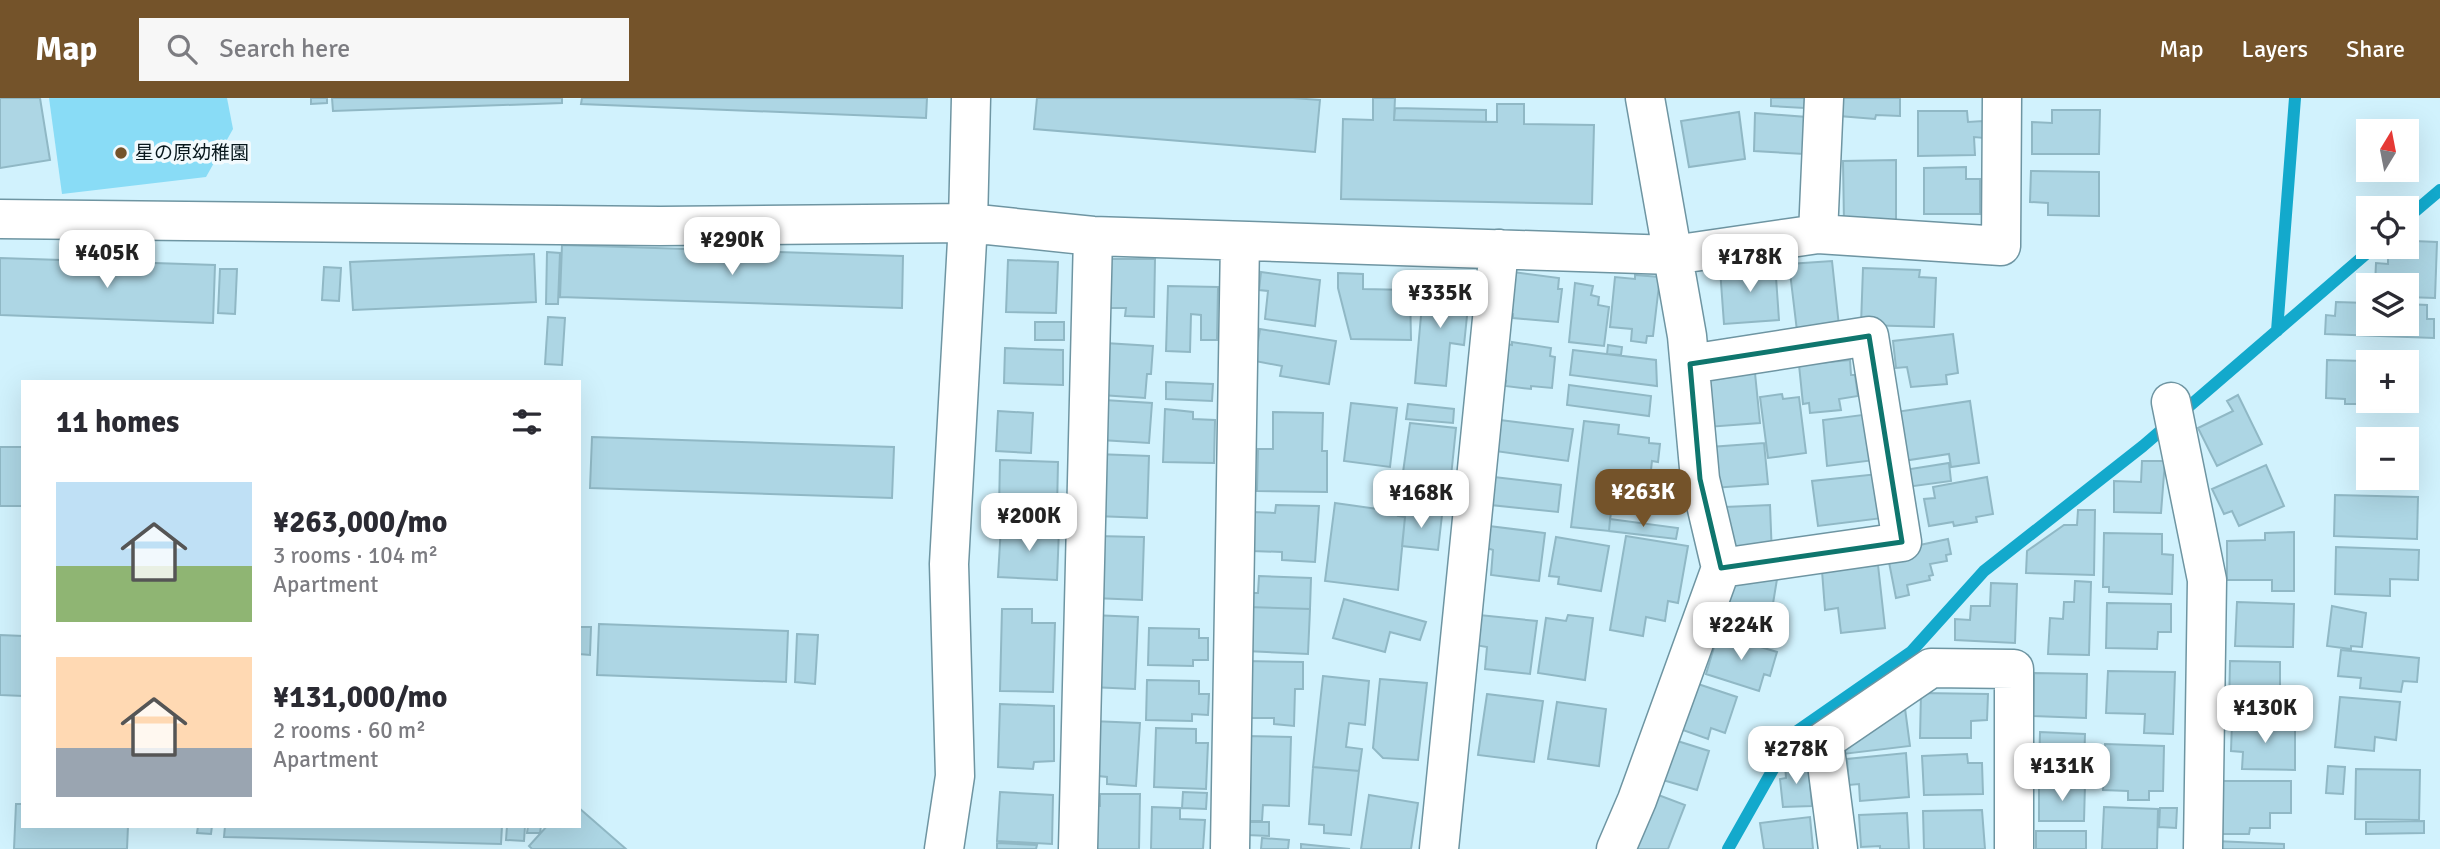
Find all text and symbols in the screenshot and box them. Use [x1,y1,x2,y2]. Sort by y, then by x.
search box [139,18,629,81]
text: Map [35,29,97,70]
icon: search [163,30,201,68]
text: Search here [219,33,350,65]
text: Map [2159,34,2204,64]
text: Layers [2242,34,2308,64]
text: Share [2346,34,2405,64]
north arrow [2356,119,2418,182]
map controls [2356,119,2419,490]
place label: 星の原幼稚園 [135,141,249,165]
marker: 星の原幼稚園 [113,145,129,161]
button: locate [2356,196,2419,259]
pin: ¥290K [683,218,781,277]
text: ¥290K [700,225,764,254]
pin: ¥405K [58,230,156,290]
pin: ¥178K [1701,234,1799,294]
text: ¥405K [75,238,139,267]
text: ¥178K [1718,242,1782,271]
pin: ¥335K [1391,271,1489,330]
button: layers [2356,273,2419,336]
text: ¥335K [1408,278,1472,307]
button: + [2356,350,2419,413]
icon: filters [508,403,546,441]
text: 11 homes [56,404,179,441]
button: − [2356,427,2419,490]
pin: ¥168K [1372,470,1470,530]
pin: ¥263K [1594,470,1692,529]
text: ¥263K [1611,477,1675,506]
text: ¥168K [1389,478,1453,507]
pin: ¥200K [980,494,1078,553]
text: ¥200K [997,501,1061,530]
text: ¥263,000/mo [273,504,447,541]
icon: home [112,510,196,594]
text: 3 rooms · 104 m² [273,541,438,570]
text: Apartment [273,570,378,599]
pin: ¥224K [1692,602,1790,662]
text: ¥224K [1709,610,1773,639]
text: ¥131,000/mo [273,679,447,716]
icon: home [112,685,196,769]
pin: ¥130K [2216,686,2314,745]
text: ¥130K [2233,693,2297,722]
text: 2 rooms · 60 m² [273,716,426,745]
pin: ¥278K [1747,726,1845,786]
text: ¥278K [1764,734,1828,763]
pin: ¥131K [2013,744,2111,803]
text: Apartment [273,745,378,774]
text: ¥131K [2030,751,2094,780]

